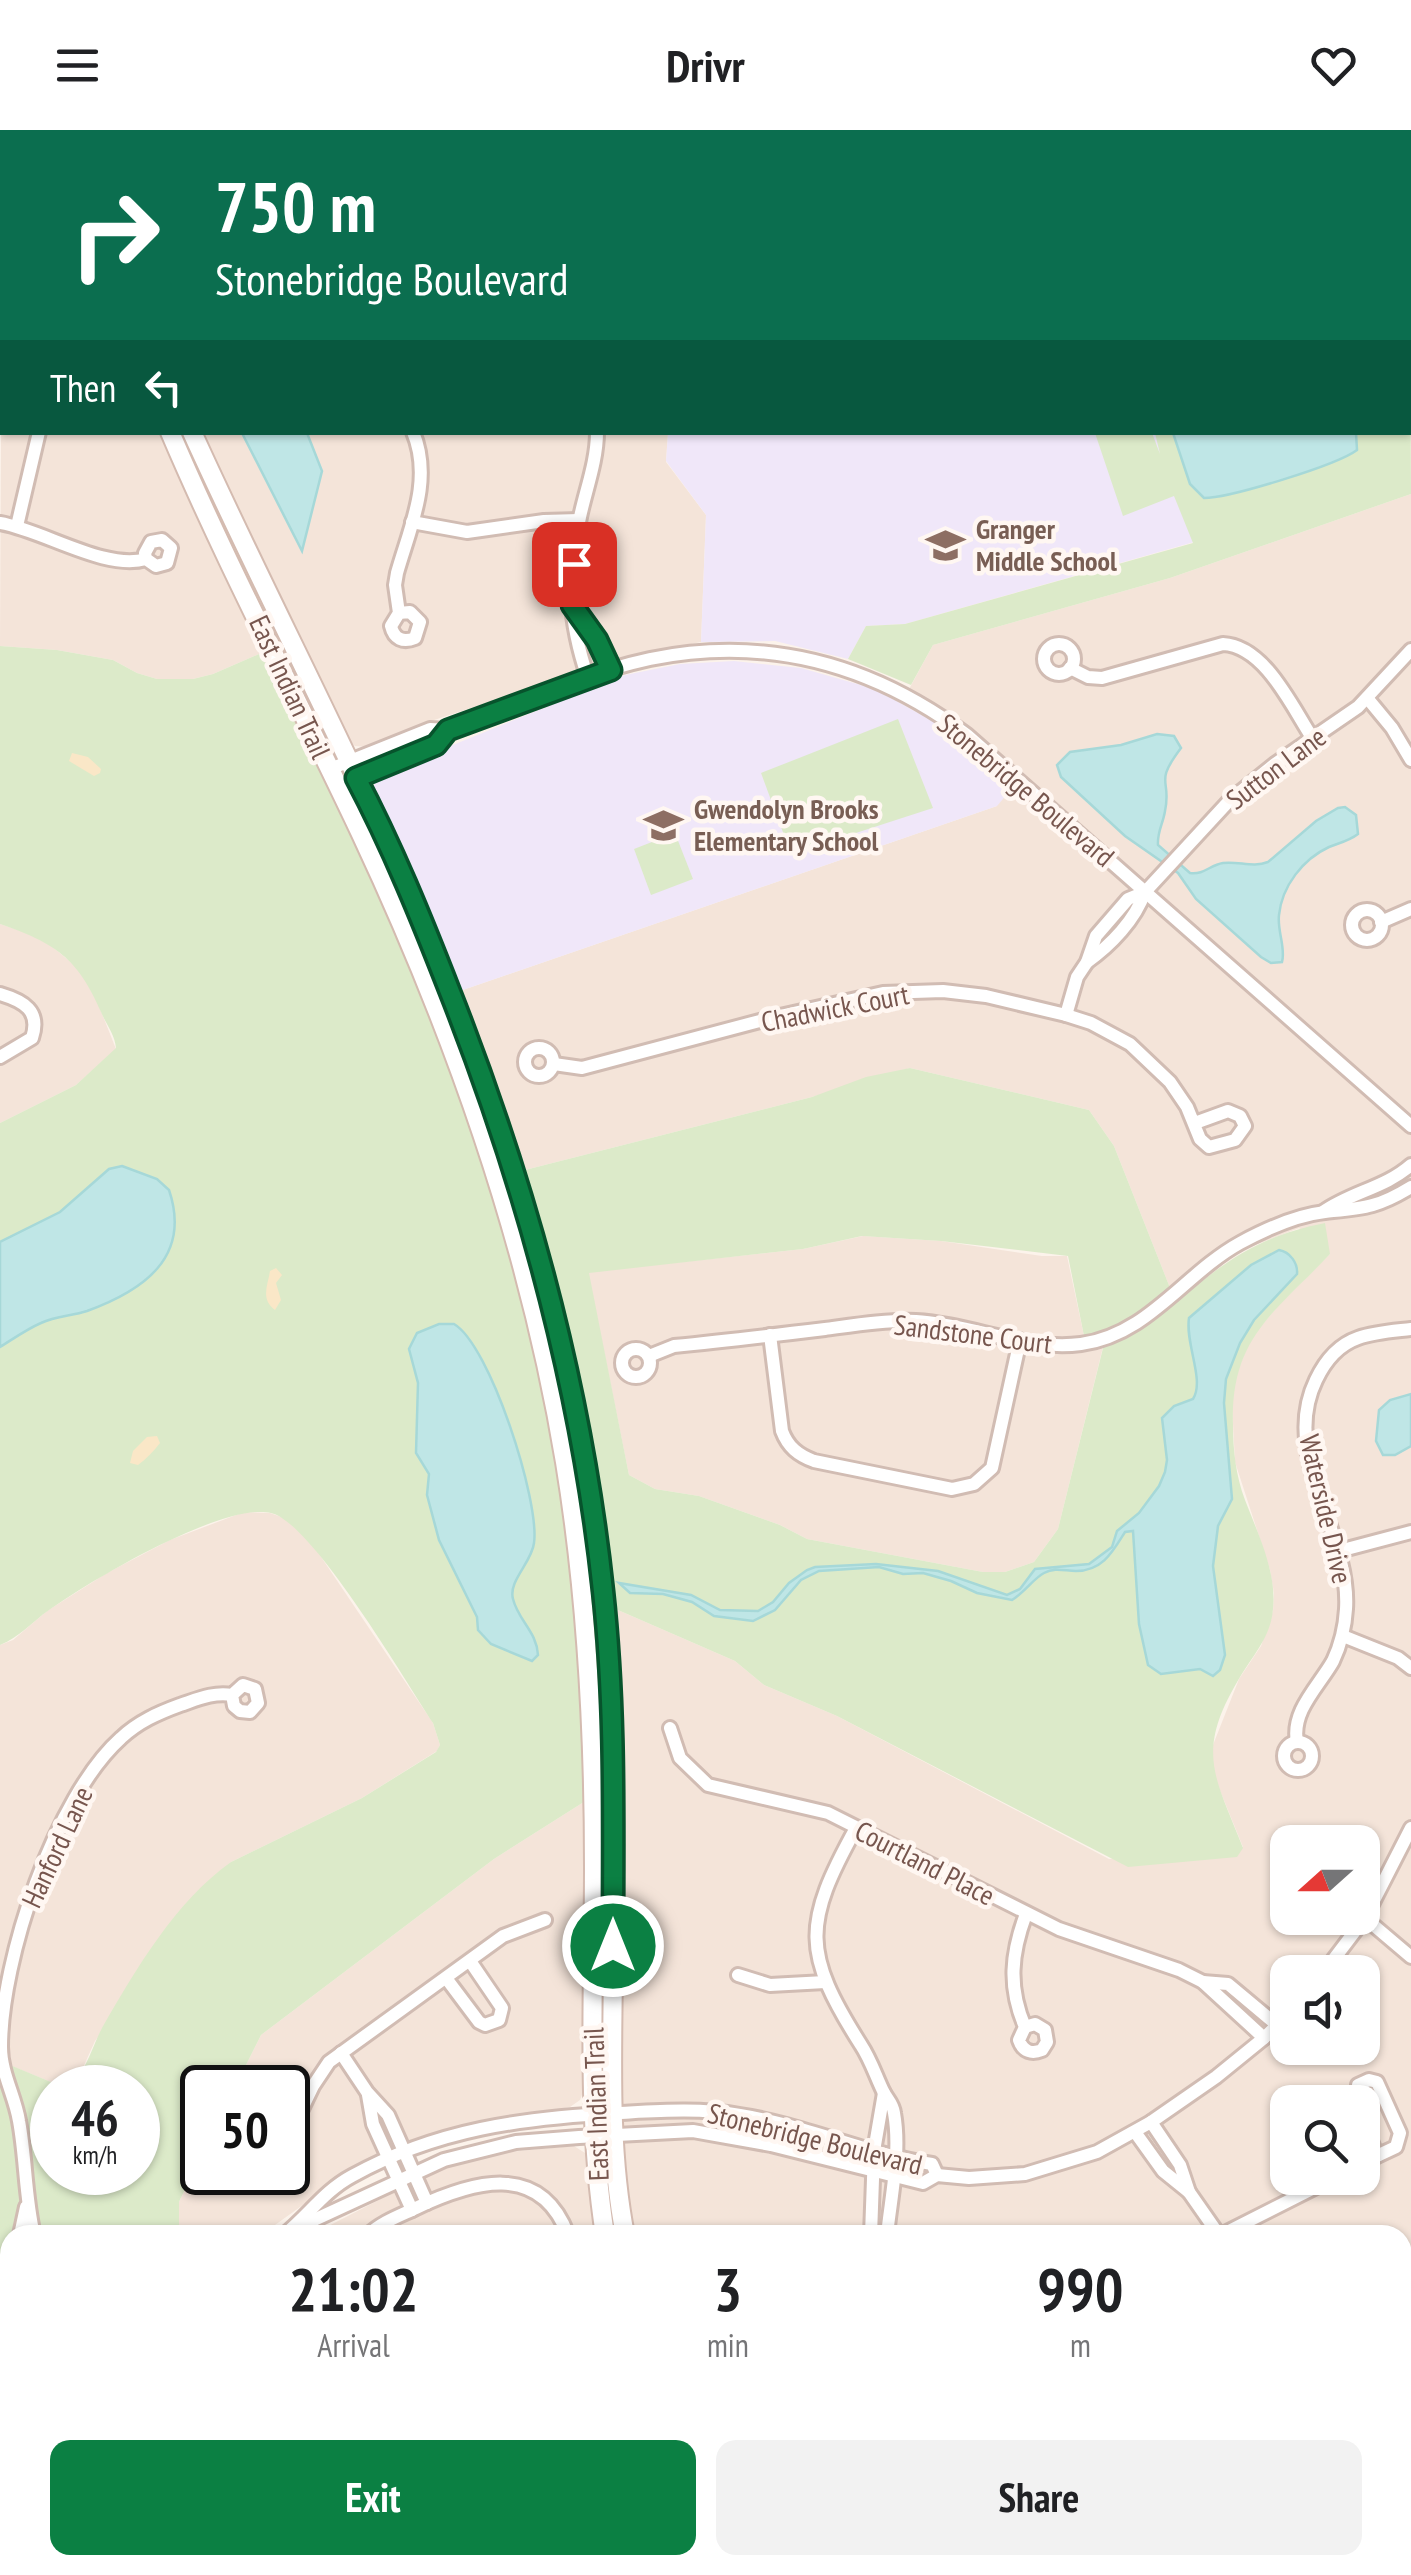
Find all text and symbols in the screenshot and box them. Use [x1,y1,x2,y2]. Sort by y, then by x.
text: Drivr [666,36,745,94]
icon: menu [50,38,105,93]
icon: heart [1306,38,1361,93]
text: 750 m [215,161,376,251]
icon: right [50,170,180,300]
text: Stonebridge Boulevard [215,249,568,307]
icon: left [136,360,191,415]
text: Then [50,363,116,412]
place label: Granger Middle School [976,510,1117,579]
pin [532,522,617,607]
school or university icon: Granger Middle School [925,524,967,566]
icon: arrive [547,537,602,592]
street label: East Indian Trail [241,609,340,765]
street label: Stonebridge Boulevard [930,705,1122,874]
street label: Sutton Lane [1218,718,1333,817]
place label: Gwendolyn Brooks Elementary School [694,790,879,859]
school or university icon: Gwendolyn Brooks Elementary School [643,804,685,846]
street label: Chadwick Court [758,975,912,1040]
street label: Sandstone Court [892,1305,1054,1362]
street label: Waterside Drive [1291,1431,1362,1587]
street label: Hanford Lane [12,1780,101,1913]
street label: Courtland Place [849,1812,1001,1914]
north arrow [1270,1825,1380,1935]
map controls [1270,1825,1380,2195]
position arrow [561,1894,665,1998]
button: sound [1270,1955,1380,2065]
street label: East Indian Trail [574,2026,617,2181]
speed limit sign: 50 [180,2065,310,2195]
text: 46 [71,2085,119,2150]
button: search [1270,2085,1380,2195]
street label: Stonebridge Boulevard [704,2094,926,2183]
text: km/h [73,2139,117,2171]
text: 21:02 [289,2250,418,2328]
text: 3 [714,2250,742,2328]
text: 990 [1037,2250,1123,2328]
text: Arrival [317,2324,390,2366]
text: min [707,2324,749,2366]
text: m [1070,2324,1091,2366]
button: Exit [50,2440,696,2555]
button: Share [716,2440,1362,2555]

